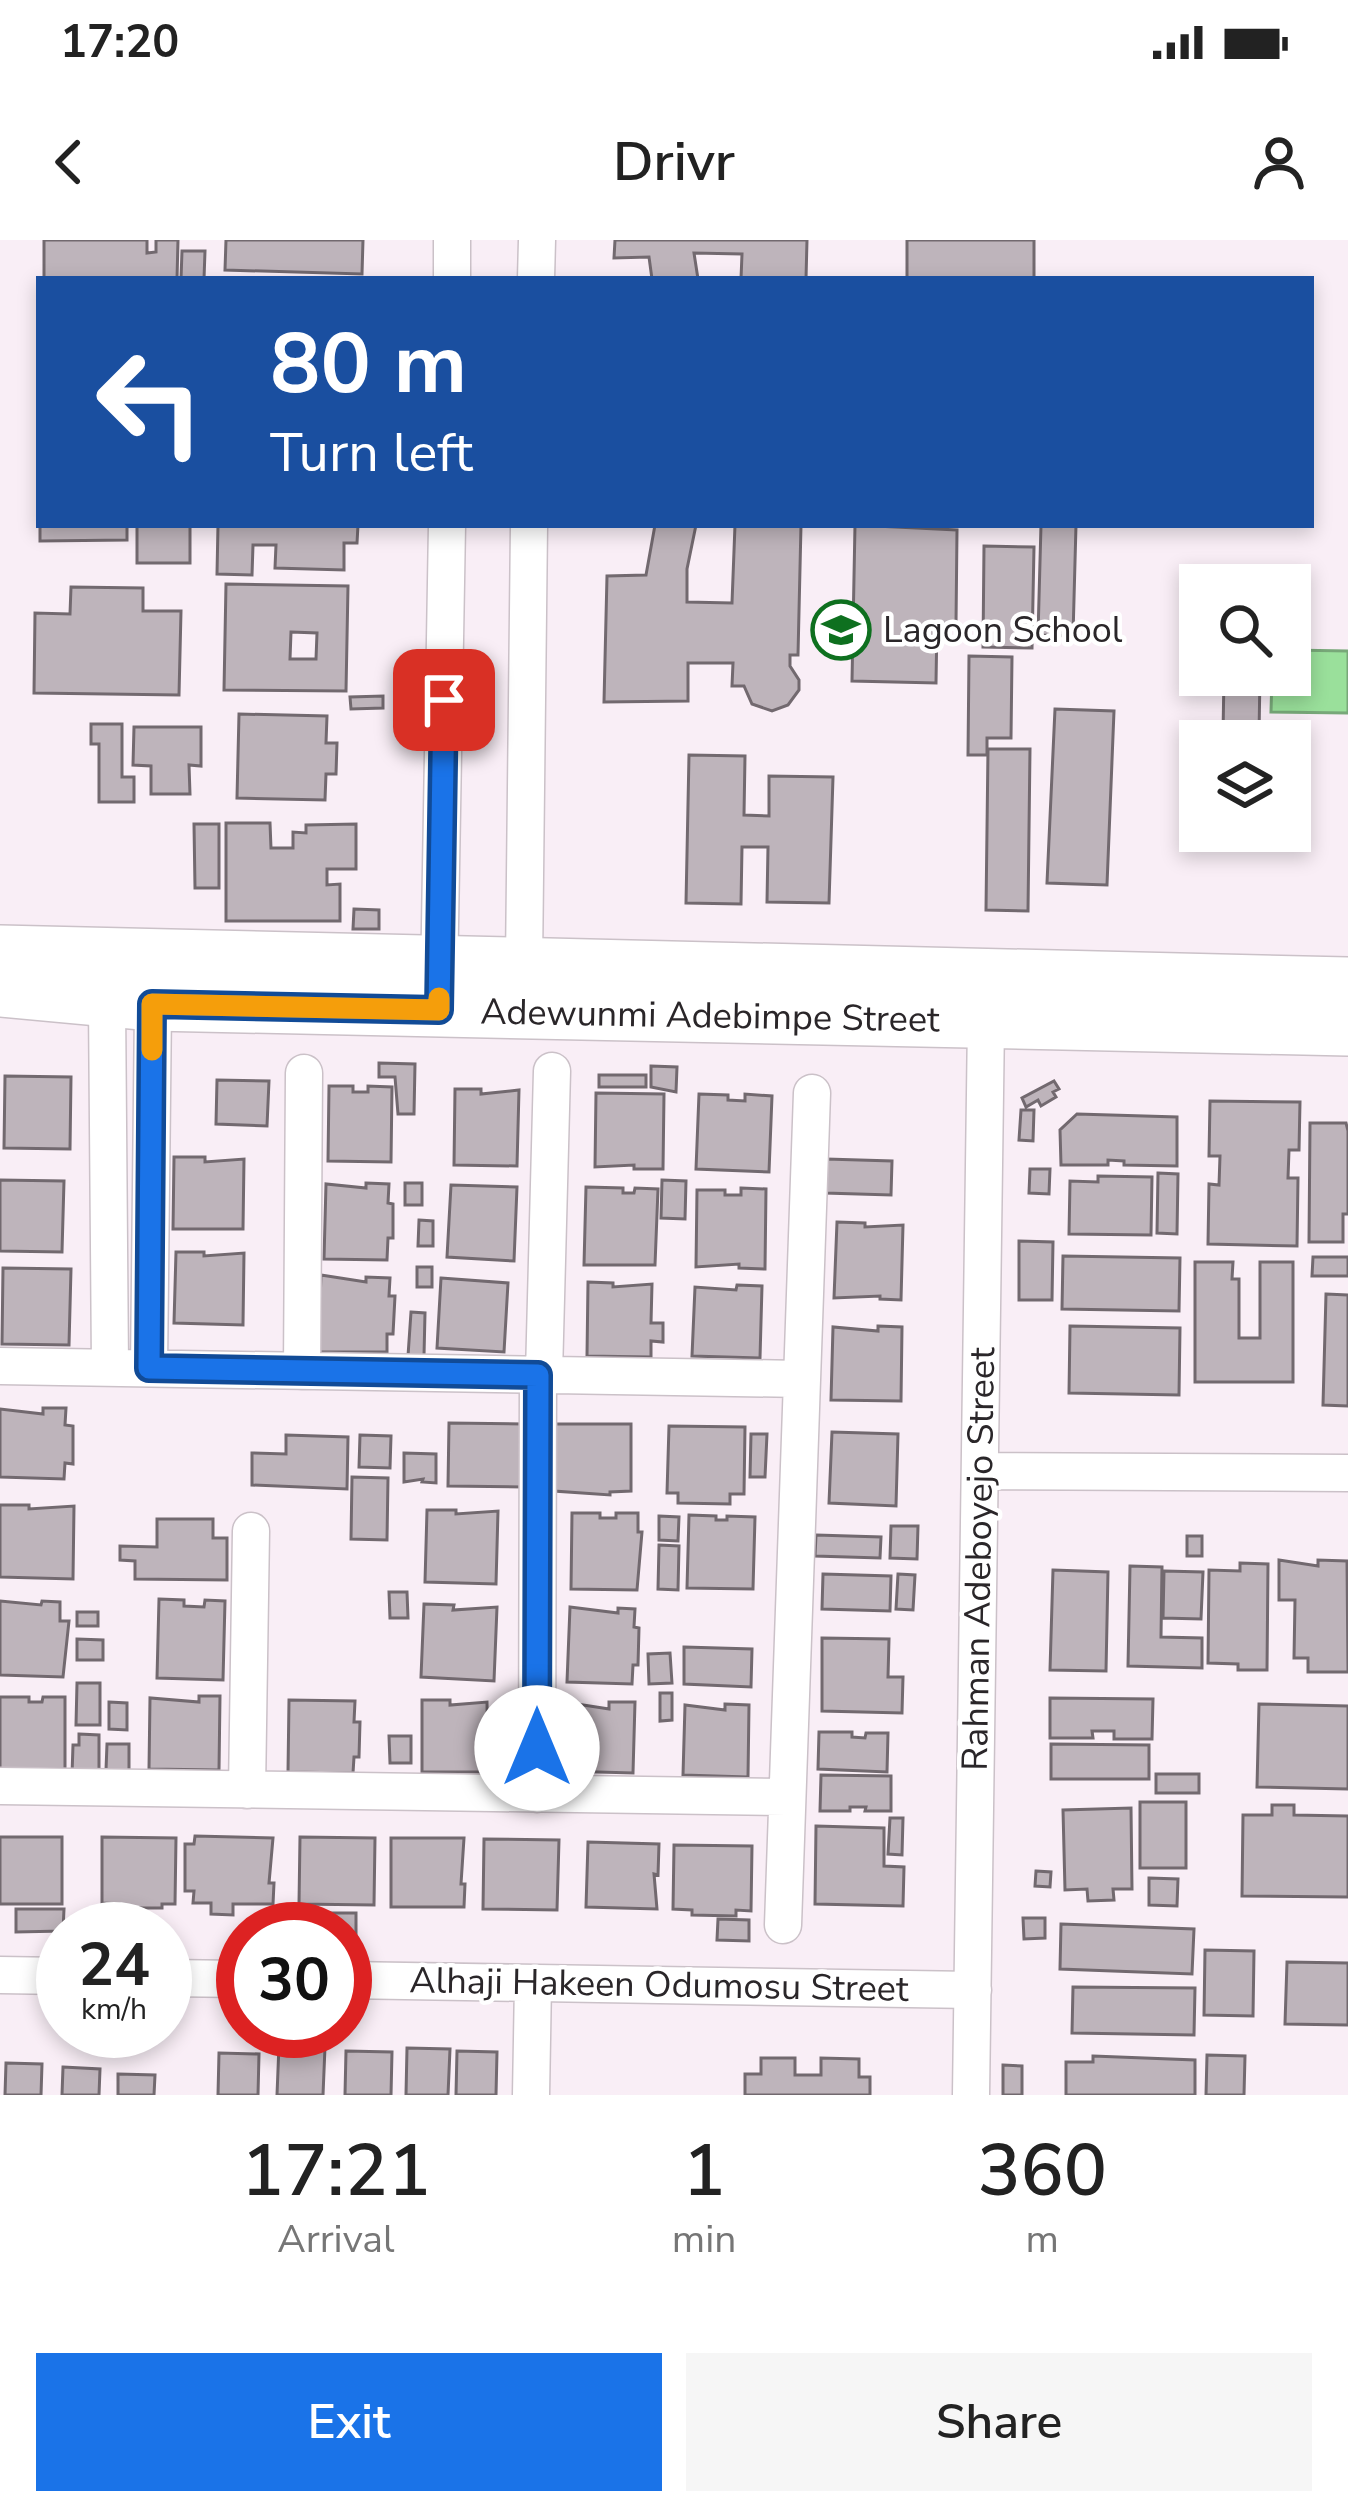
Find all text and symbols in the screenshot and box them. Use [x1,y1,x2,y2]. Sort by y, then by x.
text: 17:20 [60,12,179,73]
text: Drivr [613,125,735,199]
icon: back [36,129,102,195]
icon: person [1246,129,1312,195]
text: 80 m [270,307,467,422]
icon: left [72,324,228,480]
text: Turn left [270,416,473,490]
map controls [1179,564,1311,852]
button: search [1179,564,1311,696]
school or university icon: Lagoon School [810,599,872,661]
place label: Lagoon School [883,606,1123,655]
pin [393,649,495,751]
icon: arrive [411,667,477,733]
button: layers [1179,720,1311,852]
street label: Adewunmi Adebimpe Street [480,987,940,1045]
street label: Rahman Adeboyejo Street [951,1346,1007,1771]
position arrow [474,1685,600,1811]
speed limit sign: 30 [216,1902,372,2058]
text: 24 [78,1924,150,2006]
street label: Alhaji Hakeen Odumosu Street [409,1956,909,2014]
text: km/h [81,1989,147,2030]
text: 17:21 [241,2122,431,2220]
text: 1 [683,2122,726,2220]
text: 360 [977,2122,1107,2220]
text: Arrival [277,2213,395,2266]
text: min [672,2213,736,2266]
text: m [1025,2213,1059,2266]
button: Exit [36,2353,662,2491]
button: Share [686,2353,1312,2491]

